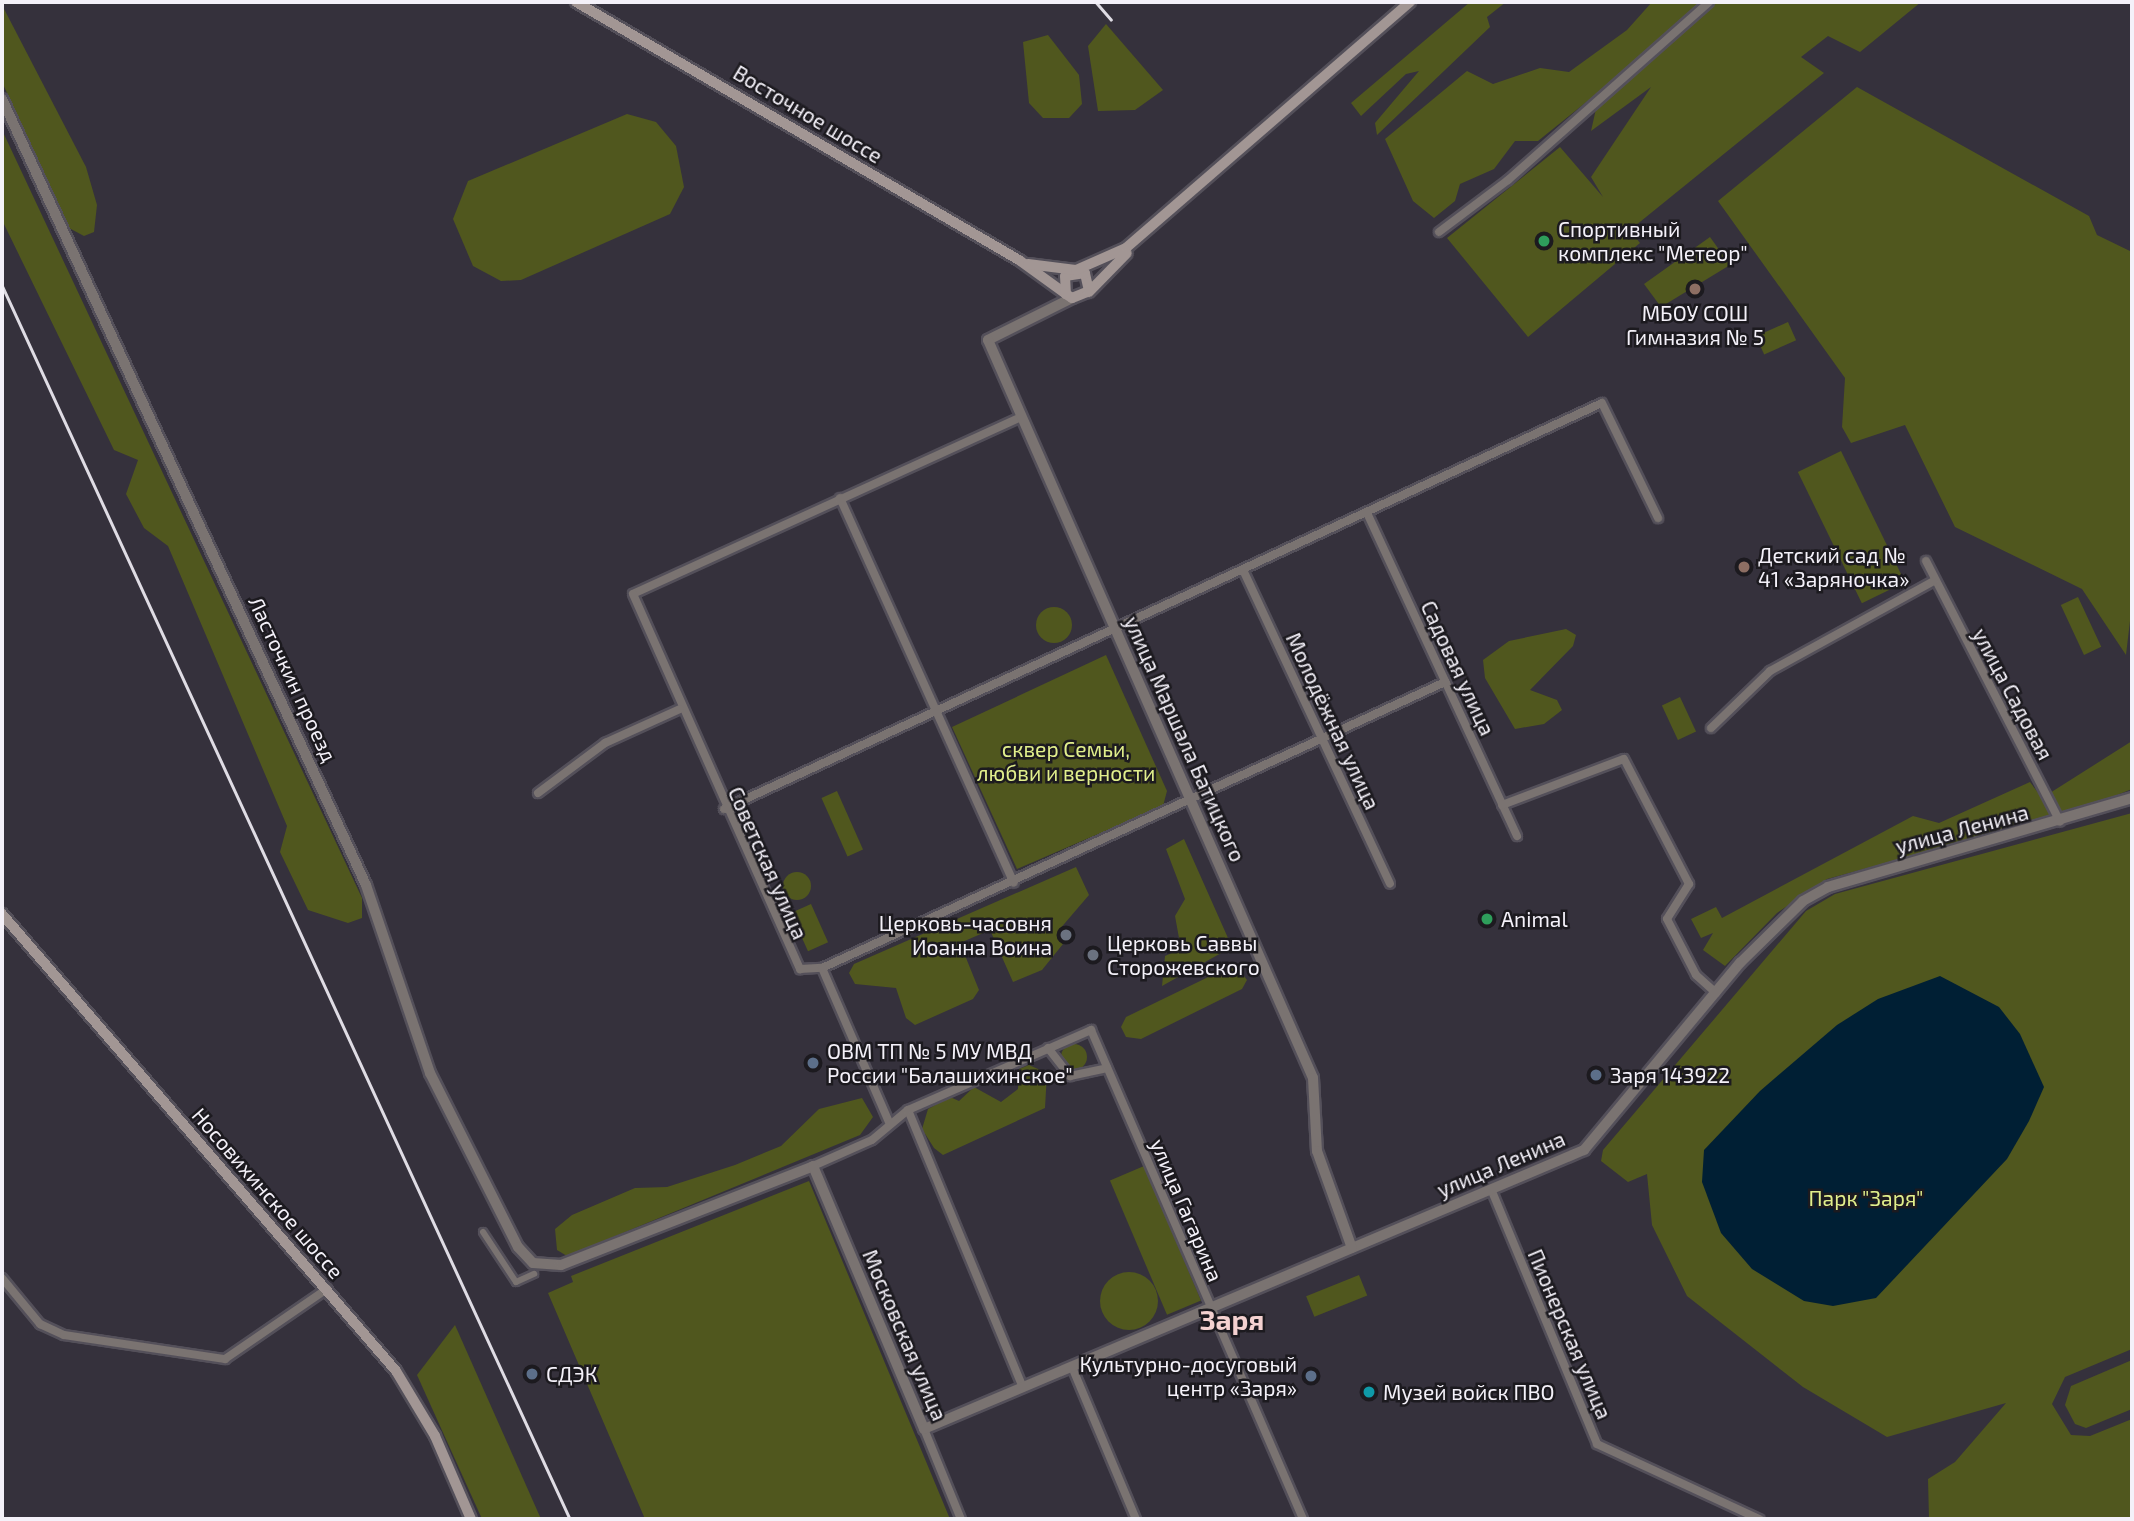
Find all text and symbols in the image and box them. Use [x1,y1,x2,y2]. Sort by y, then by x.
street label: Восточное шоссе [729,60,887,168]
place label: Спортивный комплекс "Метеор" [1558,216,1748,266]
marker: Спортивный комплекс "Метеор" [1536,233,1552,249]
marker: МБОУ СОШ Гимназия № 5 [1687,281,1703,297]
place label: МБОУ СОШ Гимназия № 5 [1626,300,1764,350]
place label: Детский сад № 41 «Заряночка» [1758,542,1909,592]
marker: Детский сад № 41 «Заряночка» [1736,559,1752,575]
street label: Ласточкин проезд [244,592,342,766]
street label: Садовая улица [1416,597,1500,739]
street label: улица Маршала Батицкого [1119,612,1251,866]
street label: улица Садовая [1968,624,2058,764]
street label: Молодёжная улица [1281,629,1385,813]
park label: сквер Семьи, любви и верности [977,736,1155,786]
street label: Советская улица [723,783,813,943]
street label: улица Ленина [1893,799,2031,859]
place label: Animal [1501,906,1568,932]
place label: Церковь-часовня Иоанна Воина [879,910,1052,960]
marker: Animal [1479,911,1495,927]
marker: Церковь-часовня Иоанна Воина [1058,927,1074,943]
place label: Церковь Саввы Сторожевского [1107,930,1260,980]
marker: Церковь Саввы Сторожевского [1085,947,1101,963]
place label: ОВМ ТП № 5 МУ МВД России "Балашихинское" [827,1038,1073,1088]
marker: ОВМ ТП № 5 МУ МВД России "Балашихинское" [805,1055,821,1071]
place label: Заря 143922 [1610,1062,1730,1088]
marker: Заря 143922 [1588,1067,1604,1083]
street label: Носовихинское шоссе [187,1102,349,1284]
street label: улица Ленина [1433,1126,1569,1202]
street label: улица Гагарина [1145,1135,1229,1285]
park label: Парк "Заря" [1808,1185,1924,1211]
street label: Пионерская улица [1523,1245,1617,1423]
street label: Московская улица [858,1246,952,1424]
district label: Заря [1200,1302,1264,1336]
place label: Культурно-досуговый центр «Заря» [1079,1351,1297,1401]
place label: СДЭК [546,1361,597,1387]
marker: СДЭК [524,1366,540,1382]
marker: Культурно-досуговый центр «Заря» [1303,1368,1319,1384]
place label: Музей войск ПВО [1383,1379,1555,1405]
marker: Музей войск ПВО [1361,1384,1377,1400]

